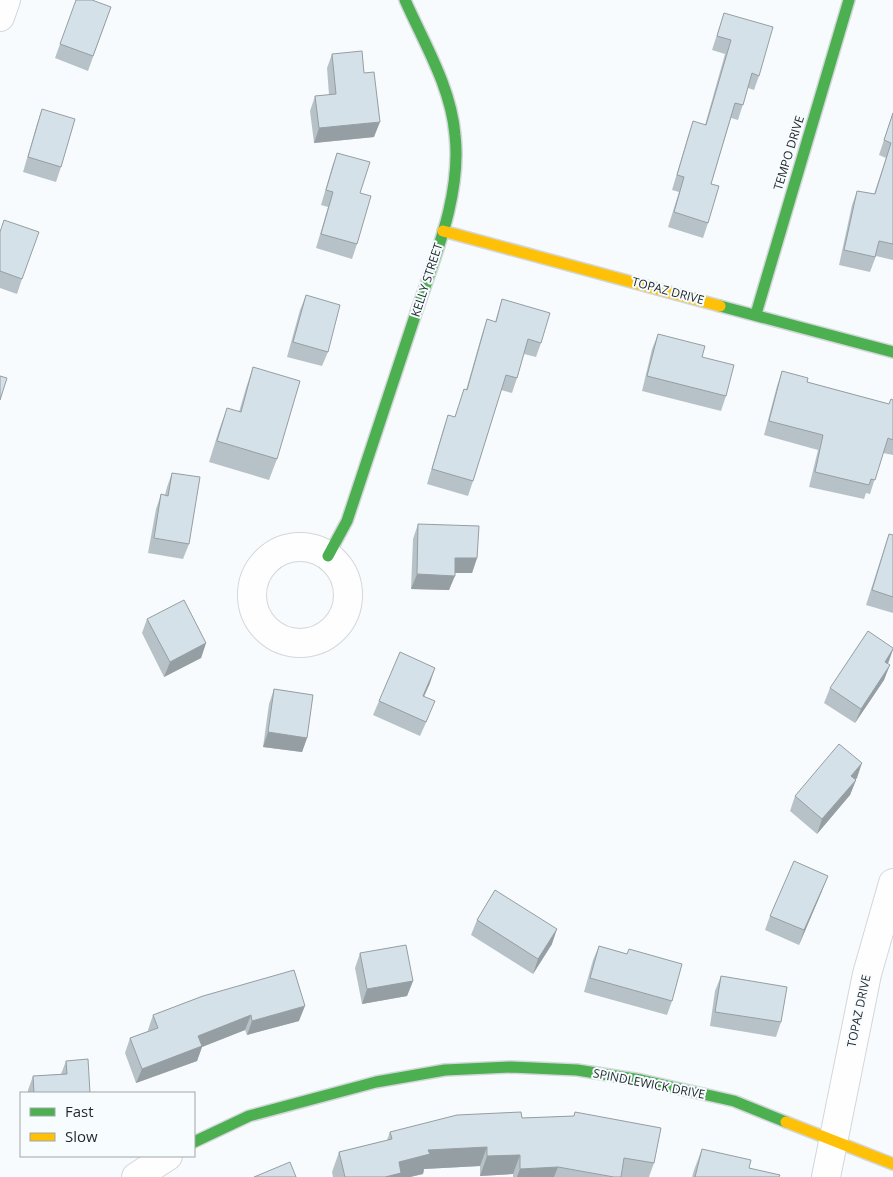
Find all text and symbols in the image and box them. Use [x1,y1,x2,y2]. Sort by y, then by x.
street label: TEMPO DRIVE [769,114,808,192]
street label: KELLY STREET [407,240,447,319]
street label: TOPAZ DRIVE [630,273,706,308]
street label: TOPAZ DRIVE [843,973,875,1049]
street label: SPINDLEWICK DRIVE [592,1064,706,1103]
legend [20,1092,195,1157]
text: Fast [65,1101,94,1121]
text: Slow [65,1126,98,1146]

